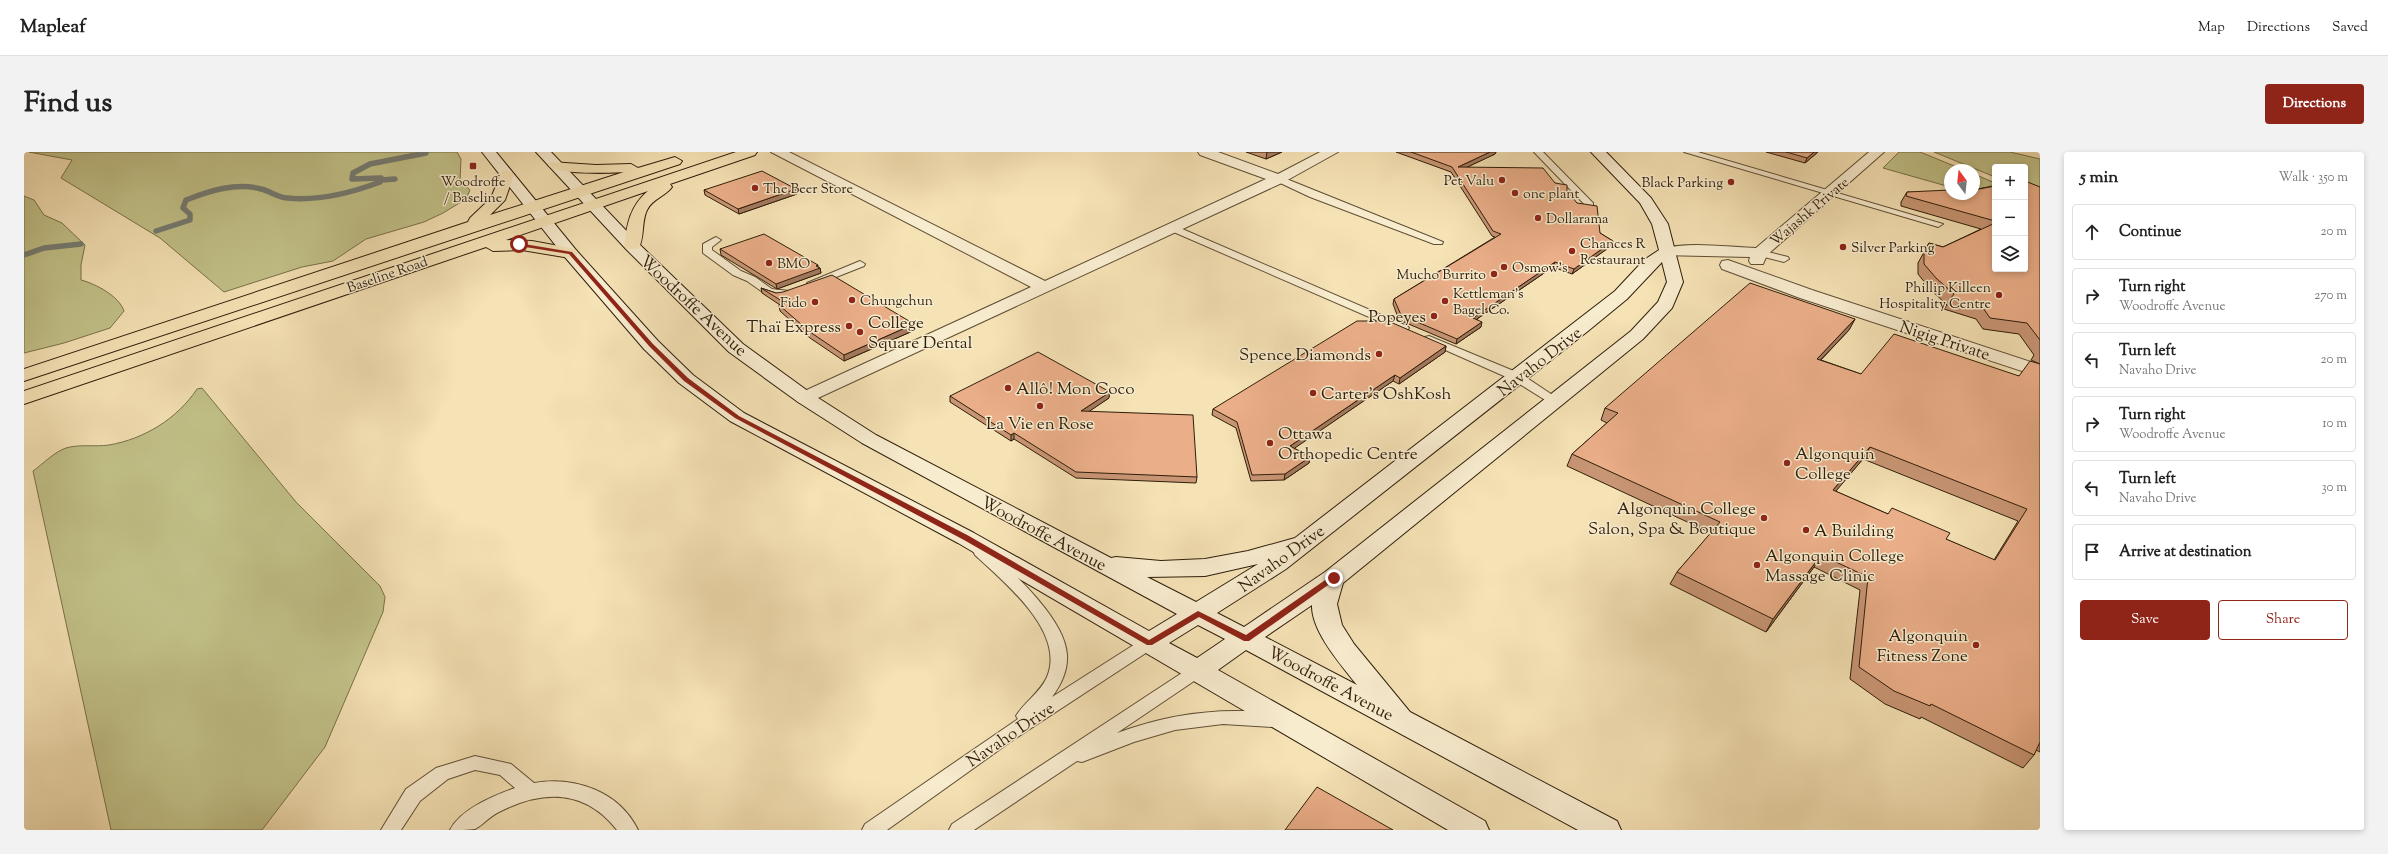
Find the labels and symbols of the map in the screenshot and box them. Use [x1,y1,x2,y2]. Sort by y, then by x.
marker: Woodroffe / Baseline [468,161,478,171]
north arrow [1944,164,1980,200]
place label: Pet Valu [1444,172,1494,192]
place label: Woodroffe / Baseline [441,173,505,209]
place label: Black Parking [1642,174,1723,194]
street label: Wajashk Private [1767,174,1854,252]
marker: Pet Valu [1497,175,1507,185]
marker: Black Parking [1726,177,1736,187]
place label: The Beer Store [763,180,853,200]
marker: The Beer Store [750,183,760,193]
place label: one plant [1523,185,1579,205]
marker: one plant [1510,188,1520,198]
place label: Dollarama [1546,210,1609,230]
marker: Dollarama [1533,213,1543,223]
route start [510,235,528,253]
place label: Chances R Restaurant [1580,235,1646,271]
place label: Silver Parking [1851,239,1935,259]
marker: Silver Parking [1838,242,1848,252]
marker: Chances R Restaurant [1567,246,1577,256]
street label: Woodroffe Avenue [634,250,752,363]
street label: Baseline Road [345,253,431,299]
place label: BMO [777,255,810,275]
marker: BMO [764,258,774,268]
place label: Osmow's [1512,259,1567,279]
marker: Osmow's [1499,262,1509,272]
place label: Mucho Burrito [1397,266,1486,286]
marker: Mucho Burrito [1489,269,1499,279]
place label: Phillip Killeen Hospitality Centre [1879,279,1991,315]
place label: Kettleman's Bagel Co. [1453,285,1524,321]
marker: Phillip Killeen Hospitality Centre [1994,290,2004,300]
place label: Chungchun [860,292,933,312]
place label: Fido [780,294,807,314]
marker: Chungchun [847,295,857,305]
marker: Kettleman's Bagel Co. [1440,296,1450,306]
marker: Fido [810,297,820,307]
place label: Popeyes [1368,306,1426,330]
marker: Popeyes [1429,311,1439,321]
place label: College Square Dental [868,312,973,356]
place label: Thaï Express [746,316,841,340]
street label: Nigig Private [1896,316,1993,368]
marker: Thaï Express [844,321,854,331]
street label: Navaho Drive [1493,322,1588,403]
marker: College Square Dental [855,327,865,337]
place label: Spence Diamonds [1239,344,1371,368]
marker: Spence Diamonds [1374,349,1384,359]
place label: Allô! Mon Coco [1016,378,1135,402]
marker: Allô! Mon Coco [1003,383,1013,393]
place label: Carter's OshKosh [1321,383,1452,407]
marker: Carter's OshKosh [1308,388,1318,398]
marker: La Vie en Rose [1035,401,1045,411]
place label: La Vie en Rose [986,413,1094,437]
place label: Ottawa Orthopedic Centre [1278,423,1418,467]
marker: Ottawa Orthopedic Centre [1265,438,1275,448]
place label: Algonquin College [1795,443,1875,487]
marker: Algonquin College [1782,458,1792,468]
street label: Woodroffe Avenue [976,491,1110,578]
place label: Algonquin College Salon, Spa & Boutique [1588,498,1756,542]
marker: Algonquin College Salon, Spa & Boutique [1759,513,1769,523]
street label: Navaho Drive [1234,520,1330,599]
place label: A Building [1814,520,1894,544]
marker: A Building [1801,525,1811,535]
place label: Algonquin College Massage Clinic [1765,545,1904,589]
marker: Algonquin College Massage Clinic [1752,560,1762,570]
route end [1325,569,1343,587]
place label: Algonquin Fitness Zone [1877,625,1968,669]
marker: Algonquin Fitness Zone [1971,640,1981,650]
street label: Woodroffe Avenue [1263,641,1397,728]
street label: Navaho Drive [962,697,1060,774]

